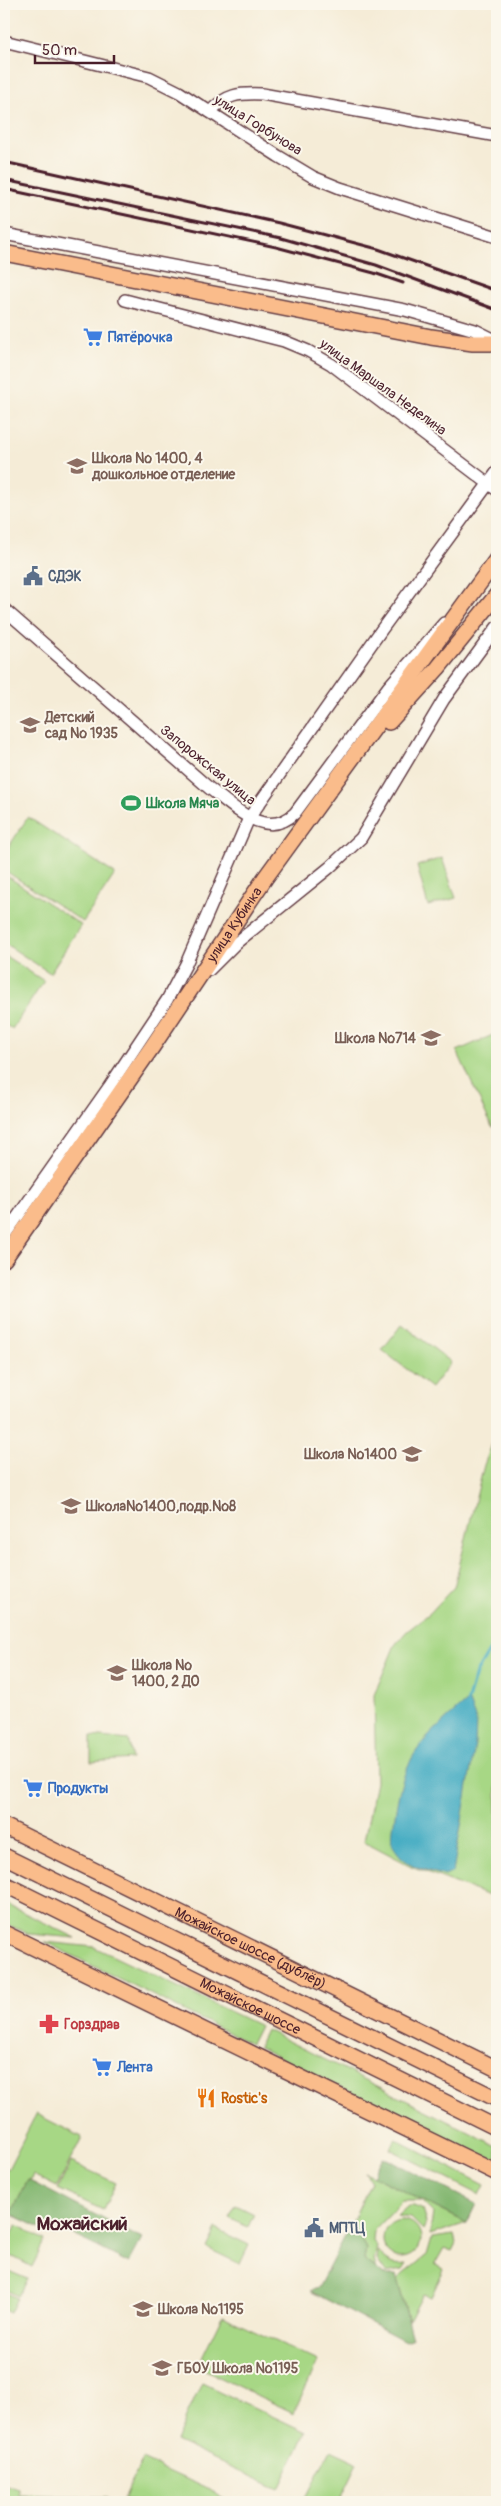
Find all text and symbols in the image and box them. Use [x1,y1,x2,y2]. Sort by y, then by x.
scale bar [35,32,114,64]
text: 50 m [42,41,77,60]
street label: улица Горбунова [210,91,305,159]
supermarket icon: Пятёрочка [82,326,104,348]
place label: Пятёрочка [108,329,173,346]
street label: улица Маршала Неделина [315,335,450,439]
place label: Школа № 1400, 4 дошкольное отделение [91,450,236,483]
school or university icon: Школа № 1400, 4 дошкольное отделение [66,455,88,477]
public building icon: СДЭК [22,565,44,587]
place label: СДЭК [48,568,82,585]
place label: Детский сад № 1935 [44,709,119,742]
school or university icon: Детский сад № 1935 [19,714,41,736]
street label: Запорожская улица [157,721,259,809]
sports icon: Школа Мяча [120,792,142,814]
place label: Школа Мяча [145,795,220,812]
street label: улица Кубинка [202,884,265,966]
school or university icon: Школа №714 [420,1027,442,1049]
place label: Школа №714 [334,1030,417,1047]
school or university icon: Школа №1400 [401,1443,423,1465]
place label: Школа №1400 [303,1446,397,1463]
school or university icon: Школа№1400,подр.№8 [60,1495,82,1517]
place label: Школа№1400,подр.№8 [85,1498,236,1515]
place label: Школа № 1400, 2 ДО [131,1657,200,1690]
school or university icon: Школа № 1400, 2 ДО [106,1662,128,1684]
supermarket icon: Продукты [22,1777,44,1799]
place label: Продукты [48,1780,108,1797]
street label: Можайское шоссе (дублёр) [172,1903,329,1992]
street label: Можайское шоссе [197,1974,304,2038]
pharmacy icon: Горздрав [38,2013,60,2035]
place label: Горздрав [64,2016,120,2033]
supermarket icon: Лента [91,2056,113,2078]
place label: Лента [116,2059,153,2076]
restaurant icon: Rostic's [195,2087,217,2109]
place label: Rostic's [221,2090,268,2107]
district label: Можайский [36,2212,128,2236]
public building icon: МПТЦ [303,2217,325,2239]
place label: МПТЦ [329,2220,365,2237]
school or university icon: Школа №1195 [132,2298,154,2320]
place label: Школа №1195 [157,2301,244,2318]
school or university icon: ГБОУ Школа №1195 [151,2357,173,2379]
place label: ГБОУ Школа №1195 [177,2360,299,2377]

